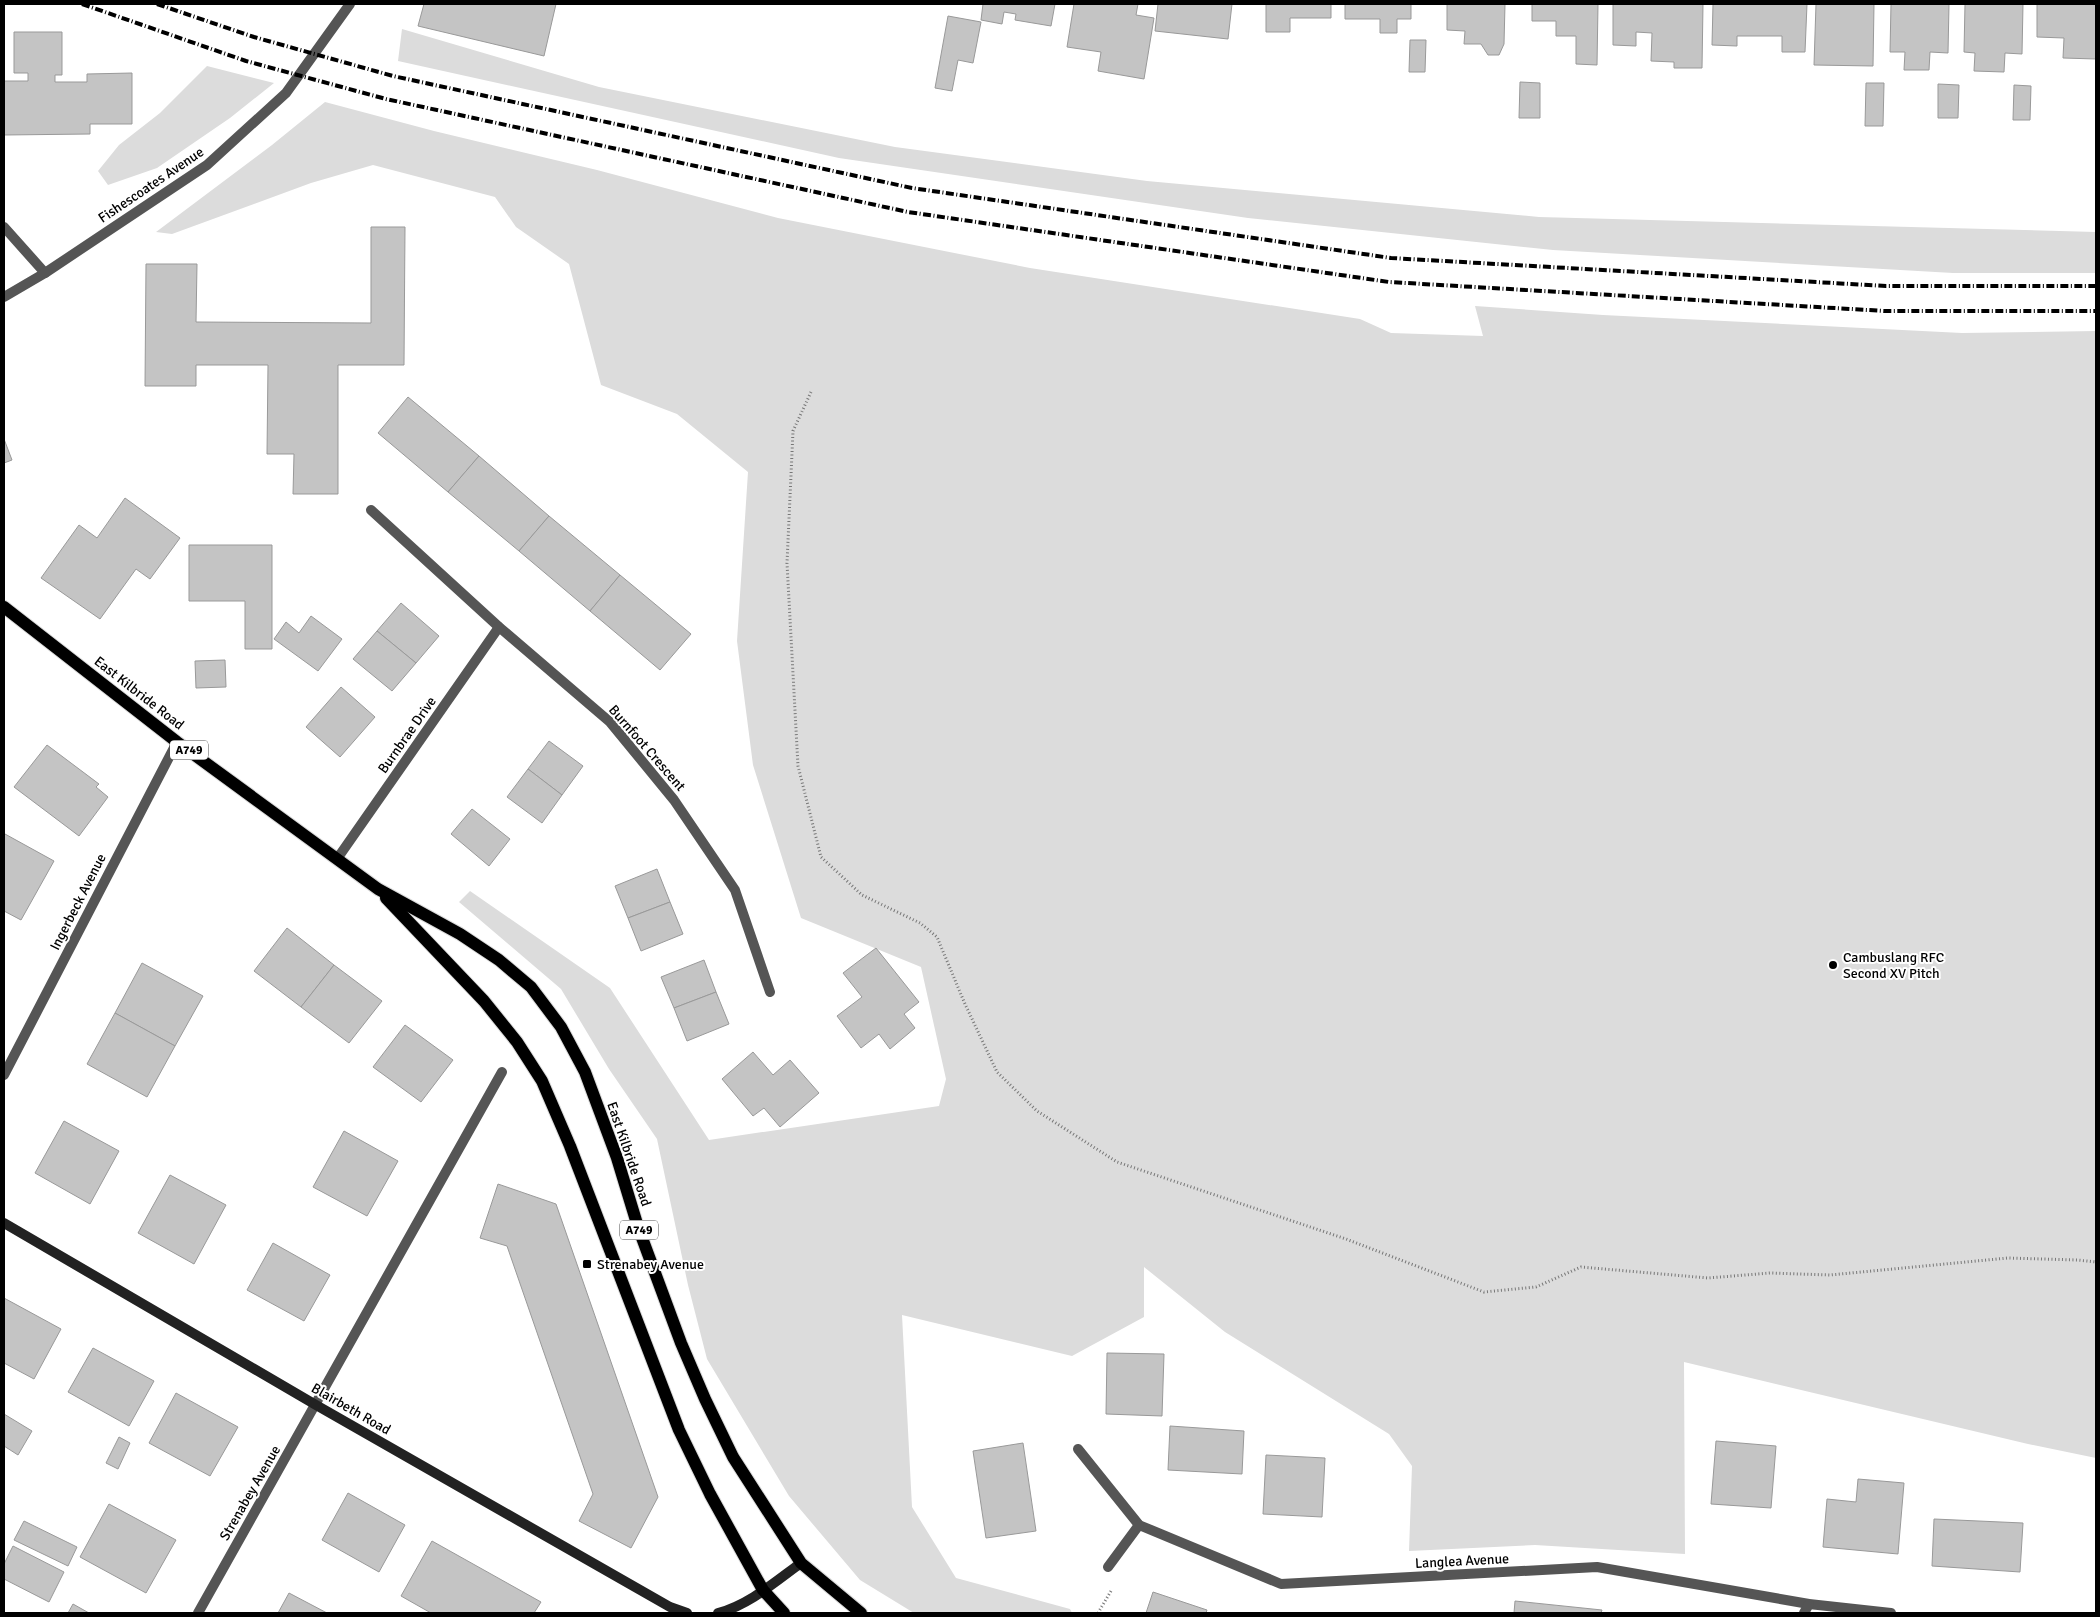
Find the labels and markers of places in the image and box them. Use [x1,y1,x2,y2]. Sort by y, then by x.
place label: Cambuslang RFC Second XV Pitch [1843,949,1944,982]
marker: Cambuslang RFC Second XV Pitch [1827,959,1839,971]
place label: Strenabey Avenue [597,1256,704,1273]
marker: Strenabey Avenue [581,1258,593,1270]

